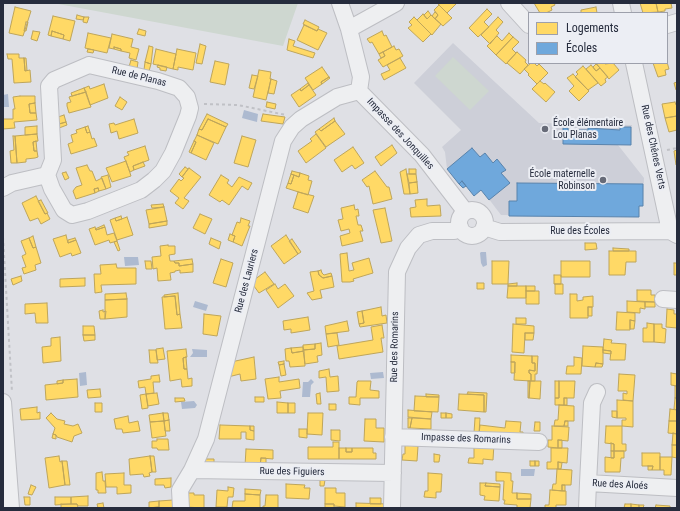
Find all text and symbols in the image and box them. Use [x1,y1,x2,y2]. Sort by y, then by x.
legend [528,12,668,64]
text: Logements [566,21,619,35]
text: Écoles [566,41,597,55]
street label: Rue de Planas [110,64,168,90]
street label: Impasse des Jonquilles [364,96,436,172]
street label: Rue des Chênes Verts [638,104,668,190]
place label: École élémentaire Lou Planas [553,117,623,140]
marker: École élémentaire Lou Planas [540,124,550,134]
place label: École maternelle Robinson [529,168,595,192]
marker: École maternelle Robinson [598,175,608,185]
street label: Rue des Écoles [550,225,610,237]
street label: Rue des Lauriers [233,248,261,314]
street label: Rue des Romarins [388,311,402,383]
street label: Impasse des Romarins [421,431,511,447]
street label: Rue des Figuiers [259,465,325,479]
street label: Rue des Aloés [592,478,648,492]

